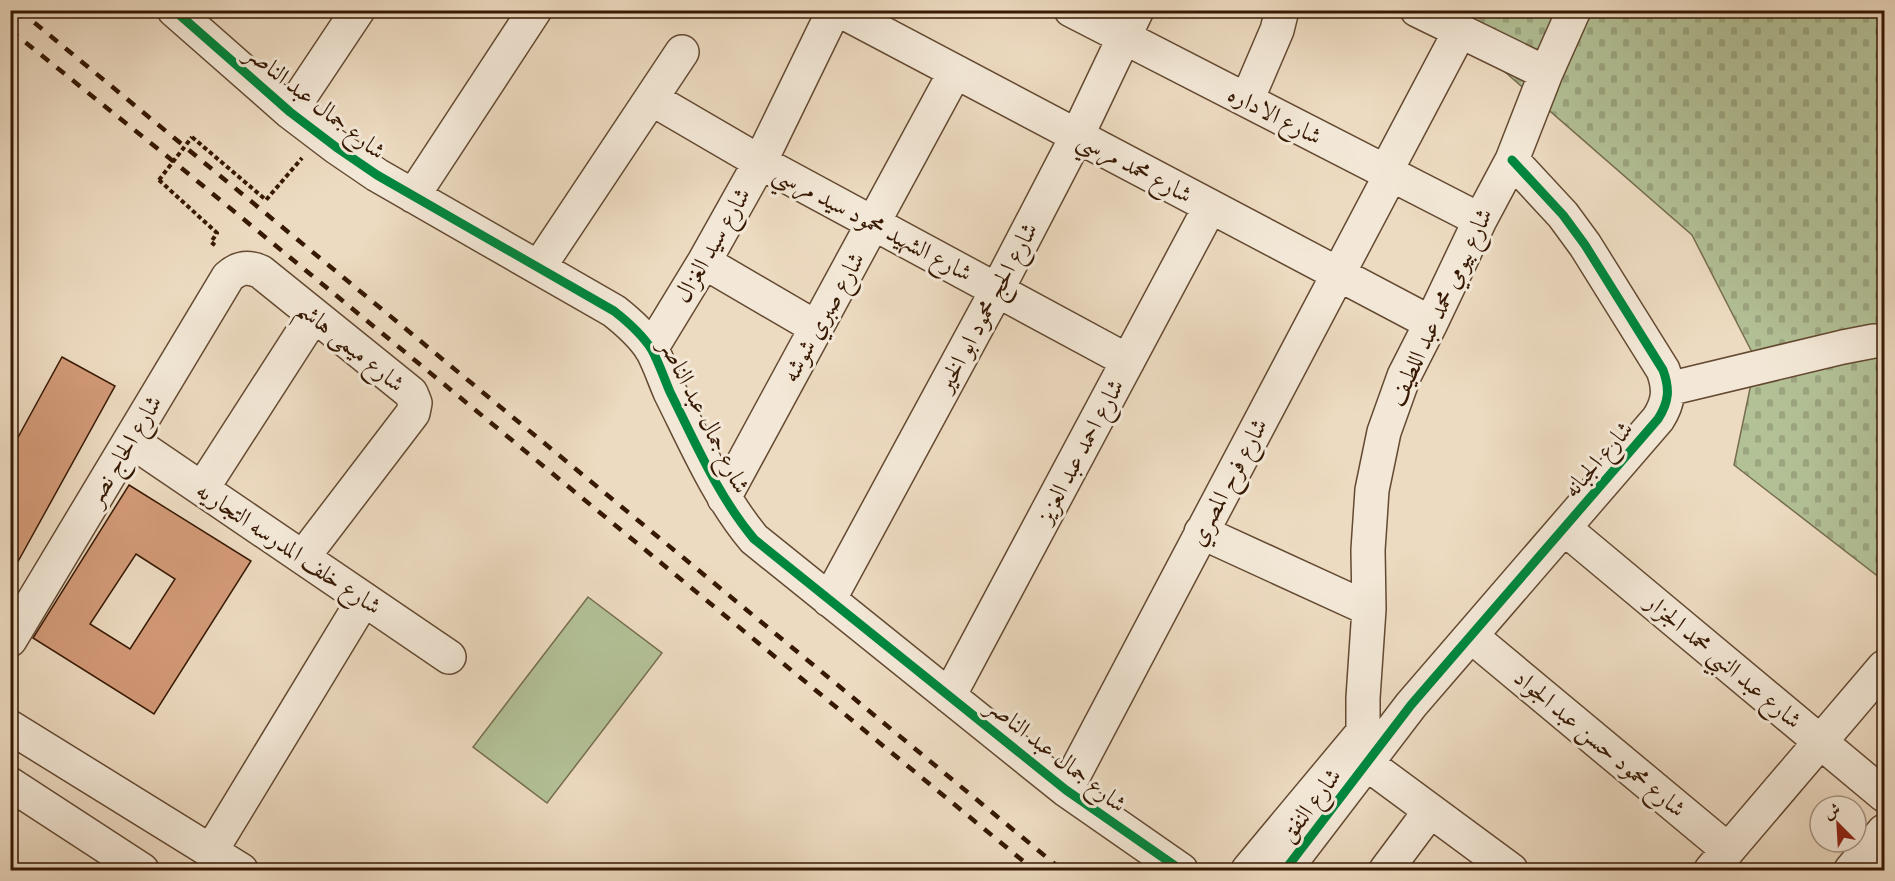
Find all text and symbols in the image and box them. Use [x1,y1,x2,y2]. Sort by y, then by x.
street label: شارع جمال عبد الناصر [235,37,391,170]
street label: شارع الاداره [1221,79,1327,156]
street label: شارع محمد مرسي [1069,125,1197,216]
street label: شارع الشهيد محمود سيد مرسي [765,159,977,294]
street label: شارع سيد الغزال [668,182,761,311]
street label: شارع بيومي محمد عبد اللطيف [1382,204,1504,413]
street label: شارع الحج محمود ابو الخير [929,218,1050,402]
street label: شارع صبري شوشه [776,247,876,390]
street label: شارع ميمى هاشم [285,294,410,406]
street label: شارع جمال عبد الناصر [647,331,756,501]
street label: شارع احمد عبد العزيز [1029,374,1135,533]
street label: شارع الحاج نصر [79,390,174,516]
street label: شارع فرح المصري [1183,413,1279,554]
street label: شارع الجبانه [1557,415,1643,507]
street label: شارع خلف المدرسه التجاريه [188,476,387,625]
street label: شارع عبد النبي محمد الجزار [1634,586,1808,741]
street label: شارع محمود حسن عبد الجواد [1505,663,1692,828]
street label: شارع جمال عبد الناصر [976,690,1132,823]
street label: شارع النفق [1273,762,1352,851]
north arrow [1808,794,1868,854]
text: ش [1821,799,1844,824]

